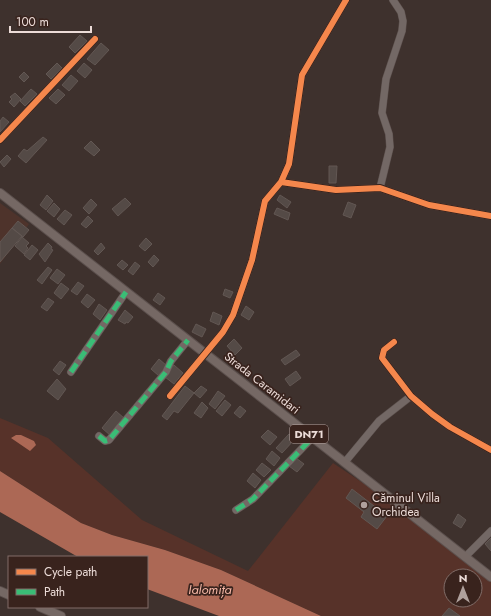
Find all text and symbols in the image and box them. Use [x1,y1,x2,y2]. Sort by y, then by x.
scale bar [10,8,91,34]
text: 100 m [16,13,49,31]
street label: Strada Caramidari [220,348,304,418]
road number: DN71 [290,425,328,443]
place label: Căminul Villa Orchidea [372,489,440,521]
marker: Căminul Villa Orchidea [359,500,369,510]
legend [8,556,148,608]
text: Cycle path [44,563,97,581]
north arrow [443,568,483,608]
text: N [459,570,467,586]
water label: Ialomița [188,580,232,599]
text: Path [44,583,65,601]

